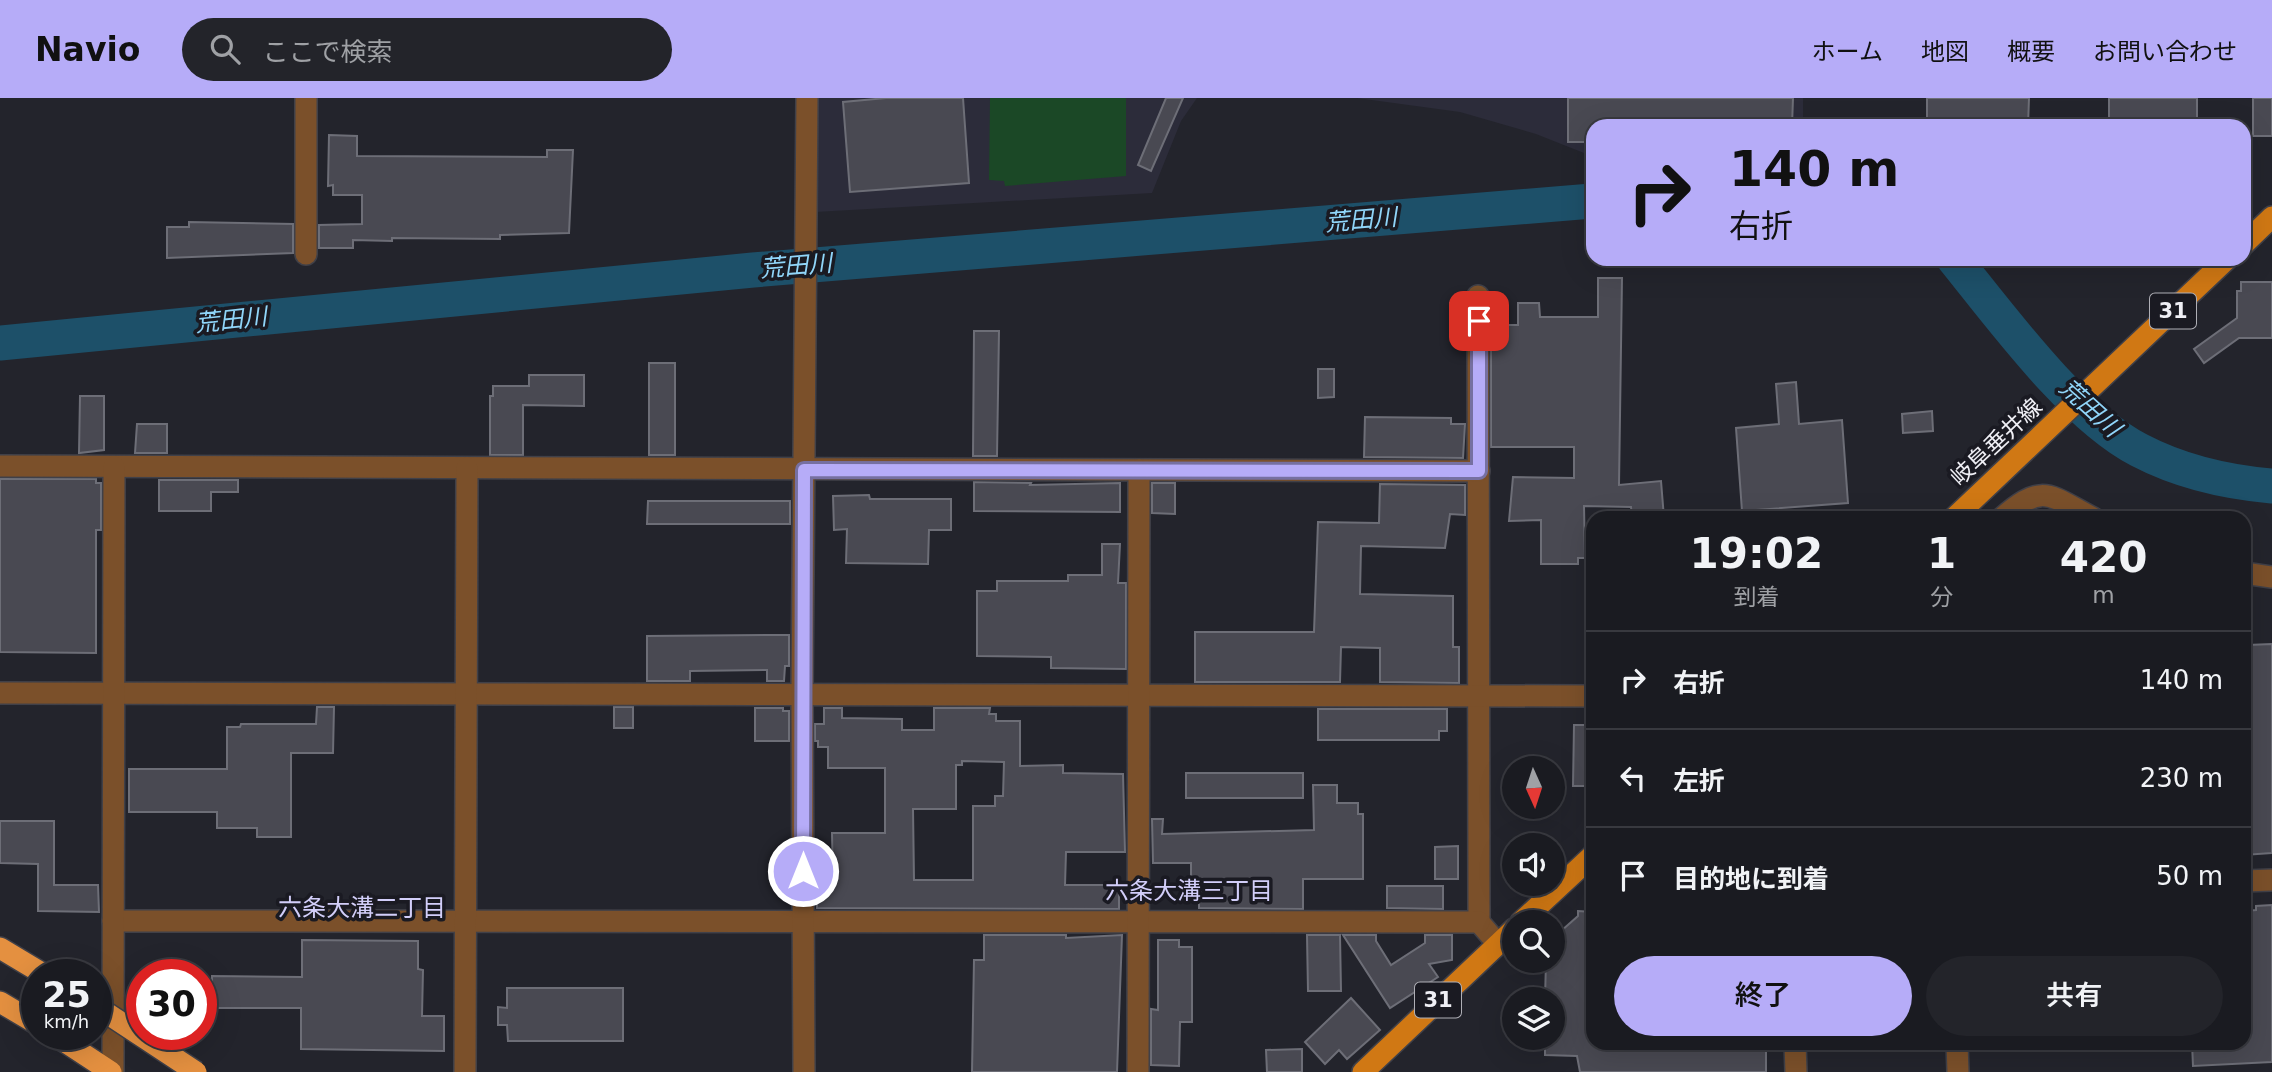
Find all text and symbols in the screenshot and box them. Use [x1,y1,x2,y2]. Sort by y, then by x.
search box [182,18,672,81]
text: Navio [35,30,140,69]
icon: search [206,30,244,68]
text: ここで検索 [262,37,392,67]
text: ホーム [1812,38,1883,66]
text: 地図 [1921,38,1969,66]
text: 概要 [2007,38,2055,66]
text: お問い合わせ [2093,38,2237,66]
text: 140 m [1729,141,1899,198]
icon: right [1614,147,1705,238]
water label: 荒田川 [1324,203,1401,237]
text: 右折 [1729,207,1793,245]
water label: 荒田川 [759,249,836,283]
pin [1449,291,1509,351]
road number: 31 [2150,294,2196,328]
water label: 荒田川 [194,302,271,338]
icon: arrive [1460,302,1498,340]
water label: 荒田川 [2054,374,2128,445]
street label: 岐阜垂井線 [1945,393,2047,491]
text: 19:02 [1690,529,1823,578]
text: 1 [1927,529,1956,578]
text: 420 [2060,533,2147,582]
text: m [2092,582,2115,608]
text: 到着 [1733,584,1779,610]
text: 分 [1930,584,1953,610]
icon: right [1614,661,1652,699]
text: 140 m [2140,665,2223,695]
text: 右折 [1673,668,1725,698]
north arrow [1502,756,1564,819]
map controls [1502,756,1565,1050]
icon: left [1614,759,1652,797]
text: 230 m [2140,763,2223,793]
text: 左折 [1673,766,1725,796]
button: sound [1502,833,1565,896]
position arrow [766,834,840,908]
icon: arrive [1614,857,1652,895]
text: 50 m [2156,861,2223,891]
text: 目的地に到着 [1673,864,1829,894]
district label: 六条大溝三丁目 [1105,877,1273,905]
district label: 六条大溝二丁目 [278,894,446,922]
button: search [1502,910,1565,973]
button: 終了 [1614,956,1912,1036]
button: 共有 [1926,956,2223,1036]
speed limit sign: 30 [126,959,217,1050]
text: 25 [42,975,91,1015]
road number: 31 [1415,982,1461,1018]
button: layers [1502,987,1565,1050]
text: km/h [44,1011,89,1032]

